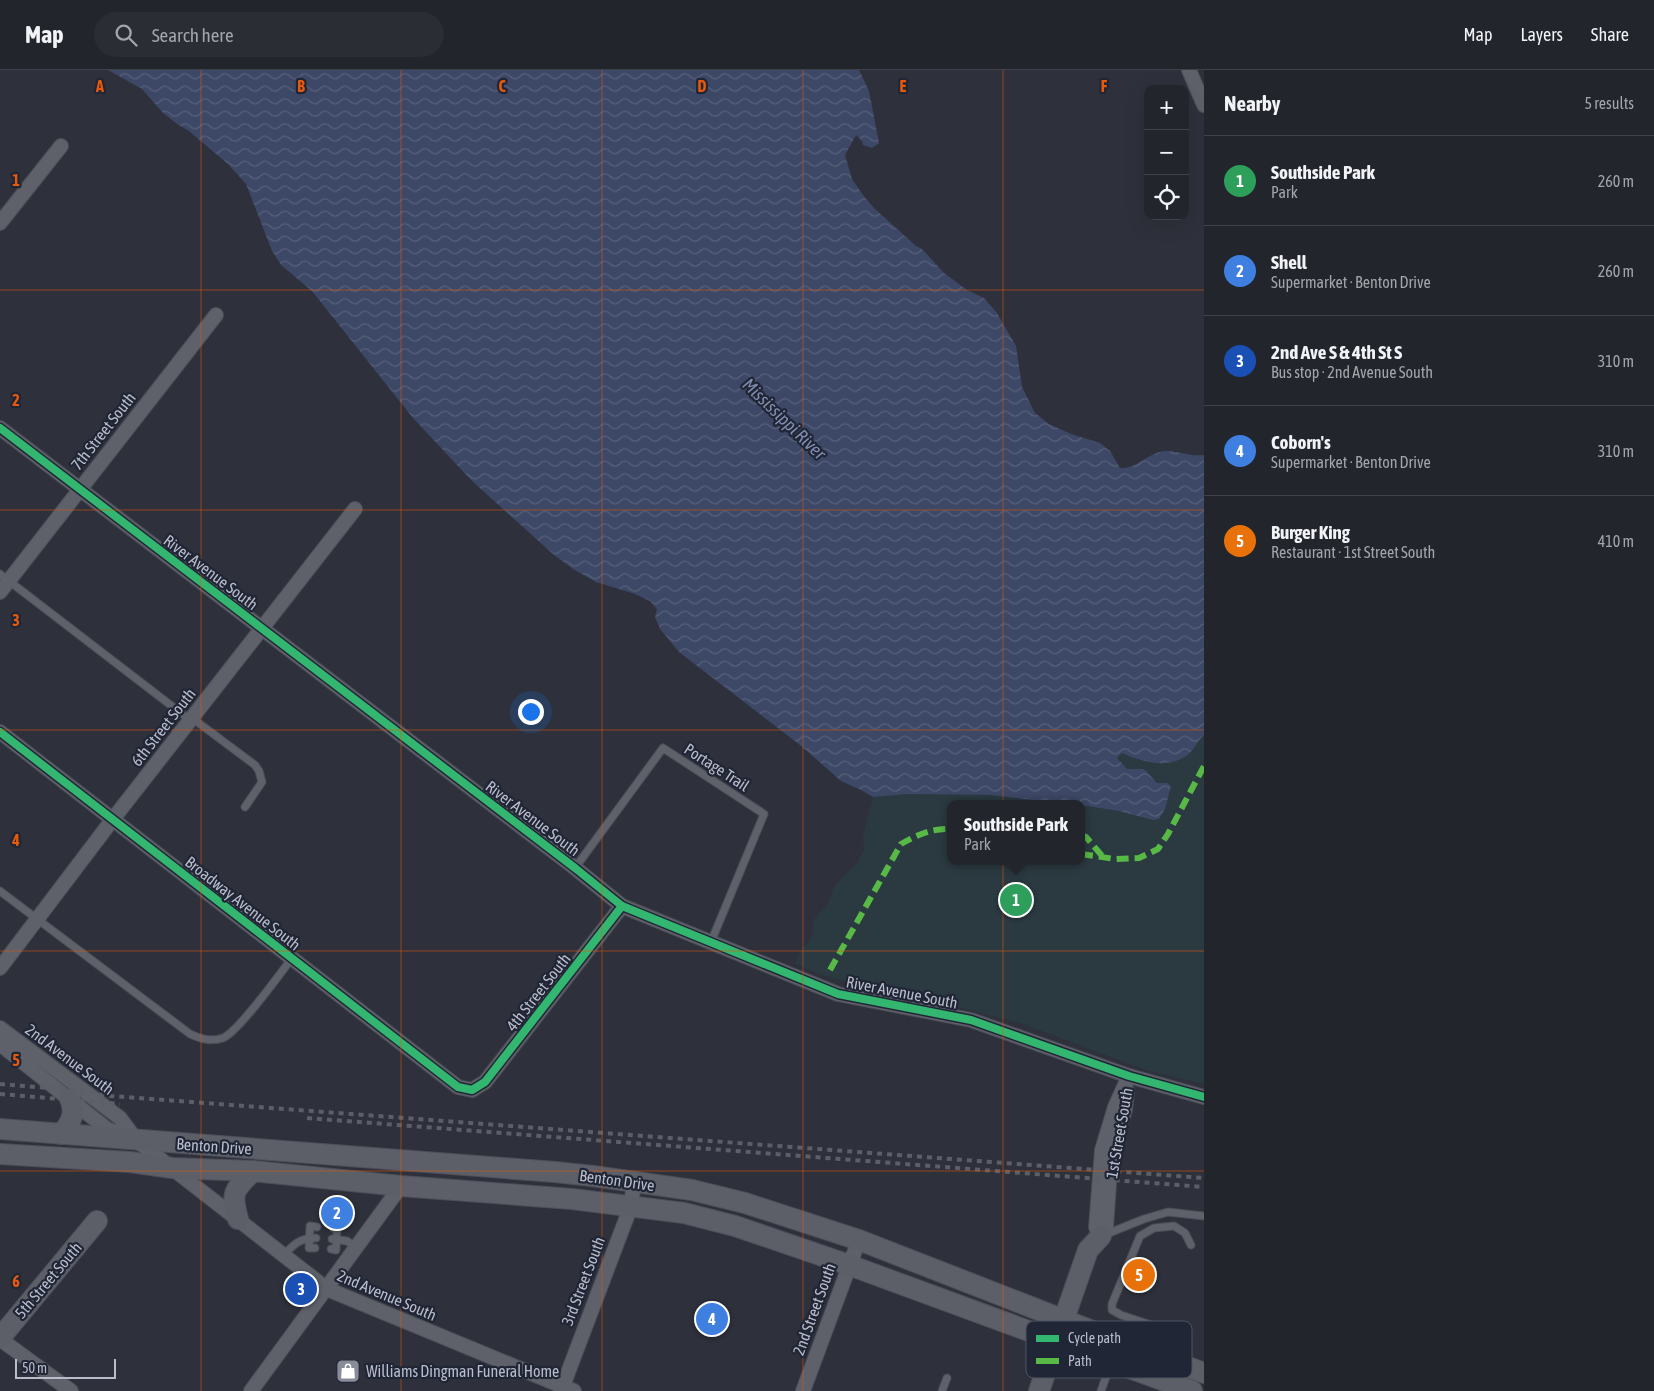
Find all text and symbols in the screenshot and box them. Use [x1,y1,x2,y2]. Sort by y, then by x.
search box [94,12,444,57]
text: Map [25,21,64,48]
icon: search [112,21,140,49]
text: Search here [152,24,234,46]
text: Map [1463,24,1492,45]
text: Layers [1520,24,1563,45]
text: Share [1591,24,1629,45]
text: A [95,77,104,95]
text: B [297,77,305,95]
text: C [498,77,506,95]
text: D [698,77,707,95]
text: E [900,77,907,95]
text: F [1101,77,1108,95]
map controls [1144,85,1189,220]
button: + [1144,85,1189,130]
text: Nearby [1224,91,1280,115]
text: 5 results [1584,94,1634,112]
button: − [1144,130,1189,175]
text: Southside Park [1271,161,1375,183]
text: 1 [12,171,20,189]
text: 1 [1236,172,1244,190]
text: 260 m [1598,172,1634,190]
button: locate [1144,175,1189,220]
text: Park [1271,183,1298,201]
text: Shell [1271,251,1307,273]
text: 2 [1236,262,1244,280]
text: 260 m [1598,262,1634,280]
text: Supermarket · Benton Drive [1271,273,1431,291]
text: 2nd Ave S & 4th St S [1271,341,1402,363]
text: 3 [1236,352,1244,370]
text: 310 m [1598,352,1634,370]
text: Bus stop · 2nd Avenue South [1271,363,1433,381]
water label: Mississippi River [738,374,831,464]
street label: 7th Street South [67,389,139,473]
text: 2 [12,391,20,409]
text: Coborn's [1271,431,1331,453]
text: 4 [1236,442,1244,460]
text: 310 m [1598,442,1634,460]
text: Supermarket · Benton Drive [1271,453,1431,471]
text: Burger King [1271,521,1350,543]
street label: River Avenue South [160,531,262,613]
text: 5 [1236,532,1244,550]
text: 410 m [1598,532,1634,550]
text: Restaurant · 1st Street South [1271,543,1435,561]
text: 3 [12,611,20,629]
street label: 6th Street South [127,685,199,769]
your location [518,699,544,725]
street label: Portage Trail [681,739,753,796]
street label: River Avenue South [482,777,584,859]
popup [947,800,1085,865]
text: Southside Park [964,813,1068,835]
text: 4 [11,831,20,849]
text: Park [964,835,991,853]
street label: Broadway Avenue South [181,852,304,954]
pin: 1 [1000,881,1032,919]
street label: 4th Street South [502,950,574,1034]
street label: River Avenue South [845,972,959,1012]
street label: 2nd Avenue South [22,1020,118,1098]
text: 5 [12,1051,20,1069]
street label: 1st Street South [1102,1086,1136,1180]
street label: Benton Drive [176,1134,252,1158]
street label: Benton Drive [578,1166,656,1194]
pin: 2 [321,1194,353,1232]
street label: 3rd Street South [558,1234,608,1328]
street label: 5th Street South [11,1238,85,1322]
pin: 5 [1123,1256,1155,1294]
street label: 2nd Street South [789,1260,839,1358]
street label: 2nd Avenue South [335,1266,439,1324]
pin: 3 [285,1270,317,1308]
text: 6 [12,1272,20,1290]
pin: 4 [696,1300,728,1338]
legend [1026,1321,1192,1378]
text: Cycle path [1068,1330,1121,1346]
text: Path [1068,1353,1092,1369]
scale bar [15,1356,116,1379]
shop icon: Williams Dingman Funeral Home [335,1358,361,1384]
text: 50 m [22,1360,47,1376]
place label: Williams Dingman Funeral Home [366,1362,559,1381]

